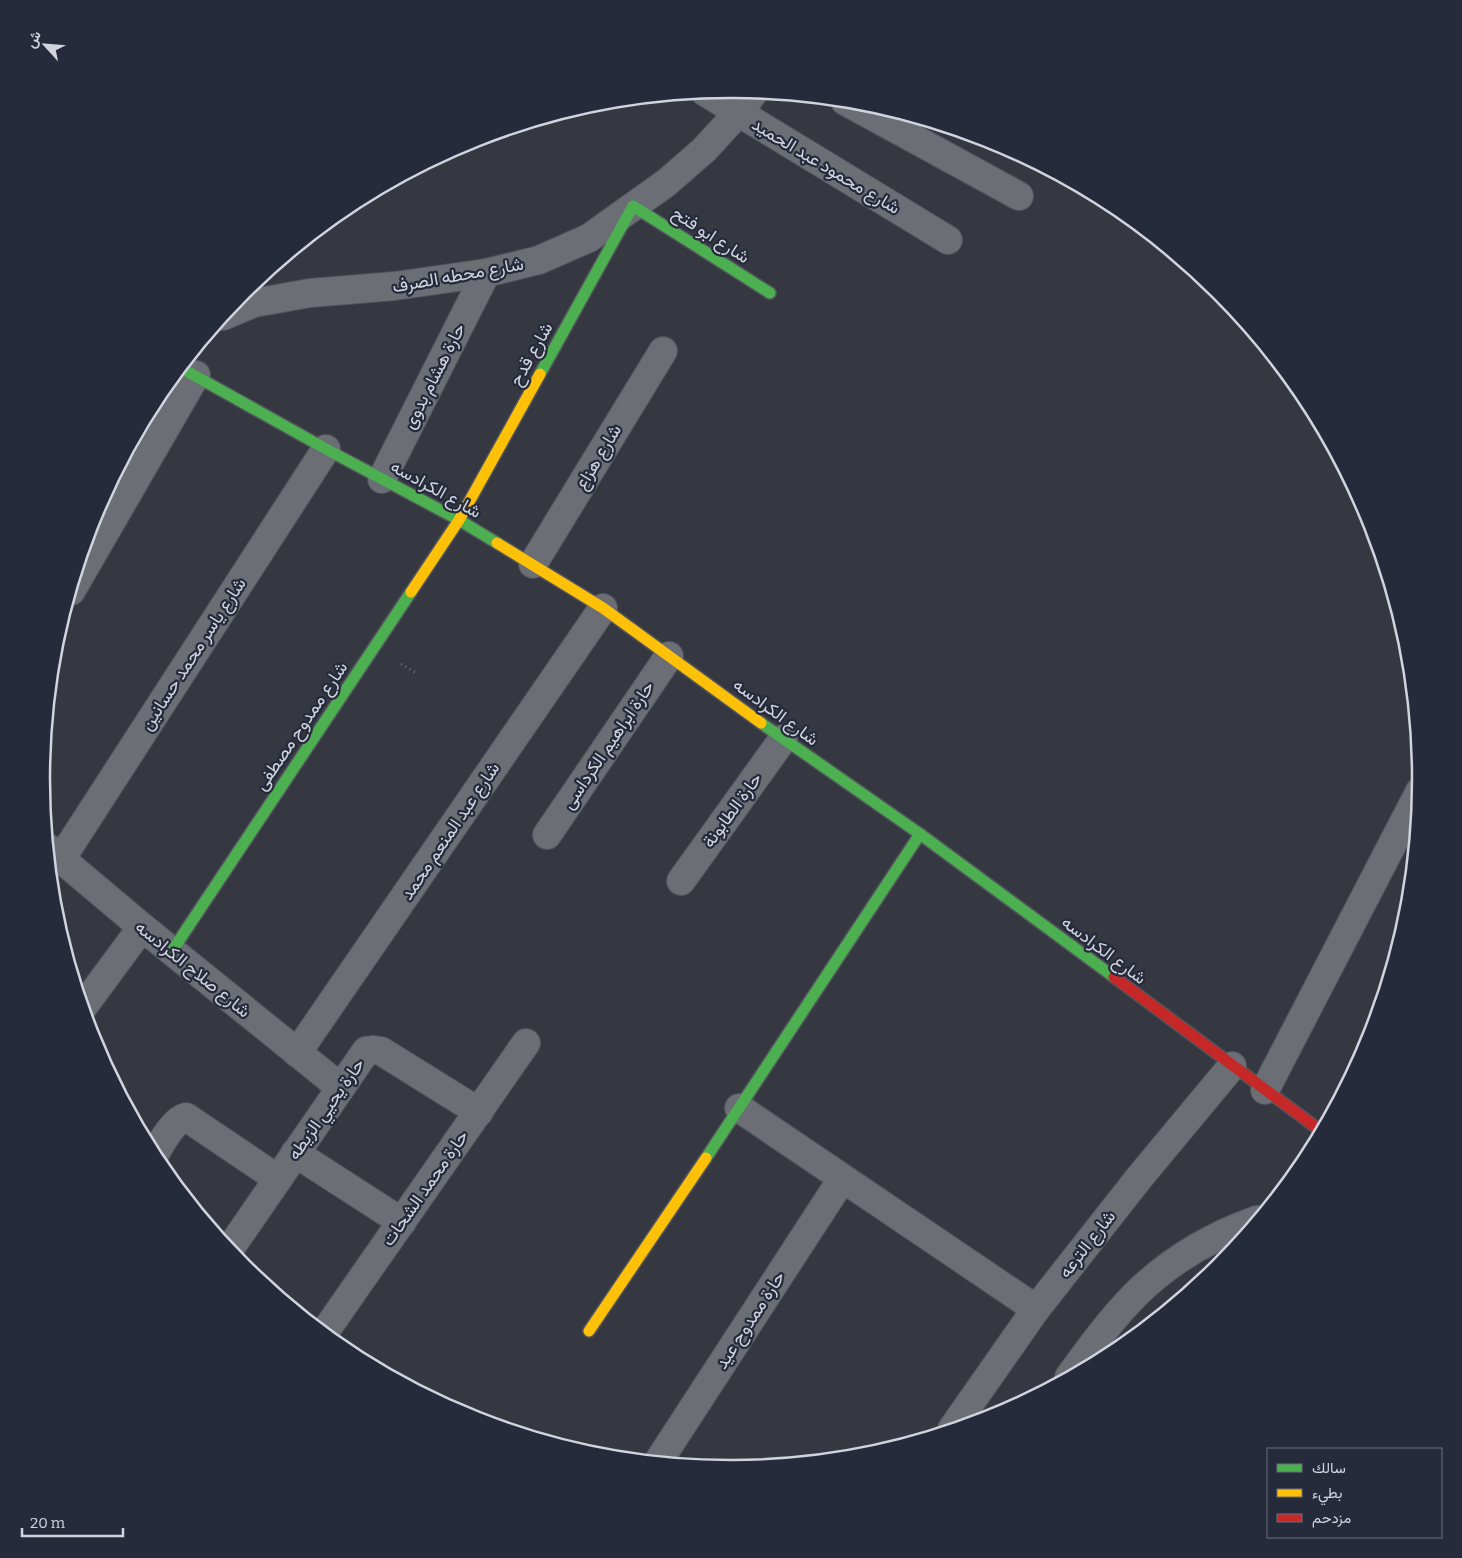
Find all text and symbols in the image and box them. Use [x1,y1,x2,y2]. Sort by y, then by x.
north arrow [20,20,70,70]
text: ش [22,28,45,51]
street label: شارع محمود عبد الحميد [747,113,904,220]
street label: شارع ابو فتح [668,202,754,269]
street label: شارع محطه الصرف [391,253,526,298]
street label: شارع قدح [504,318,558,390]
street label: حارة هشام بدوى [398,319,471,433]
street label: شارع هزاع [570,420,627,494]
street label: شارع الكرادسه [386,455,485,524]
street label: شارع ياسر محمد حسانين [135,574,251,735]
street label: شارع ممدوح مصطفى [250,657,353,795]
street label: شارع الكرادسه [728,674,823,751]
street label: حارة ابراهيم الكرداسى [557,677,660,814]
street label: شارع عبد المنعم محمد [396,758,505,905]
street label: حارة الطابونة [697,768,767,852]
street label: شارع الكرادسه [1057,911,1151,990]
street label: شارع صلاح الكرادسه [130,916,255,1023]
street label: حارة يحيي الزيطه [283,1054,372,1166]
street label: حارة محمد الشحات [377,1126,473,1250]
street label: شارع الترعه [1054,1206,1121,1283]
street label: حارة ممدوح عيد [710,1267,791,1374]
legend [1267,1448,1442,1538]
text: سالك [1312,1459,1346,1477]
text: بطيء [1312,1484,1342,1506]
scale bar [22,1506,124,1538]
text: مزدحم [1312,1509,1351,1528]
text: 20 m [30,1514,66,1532]

